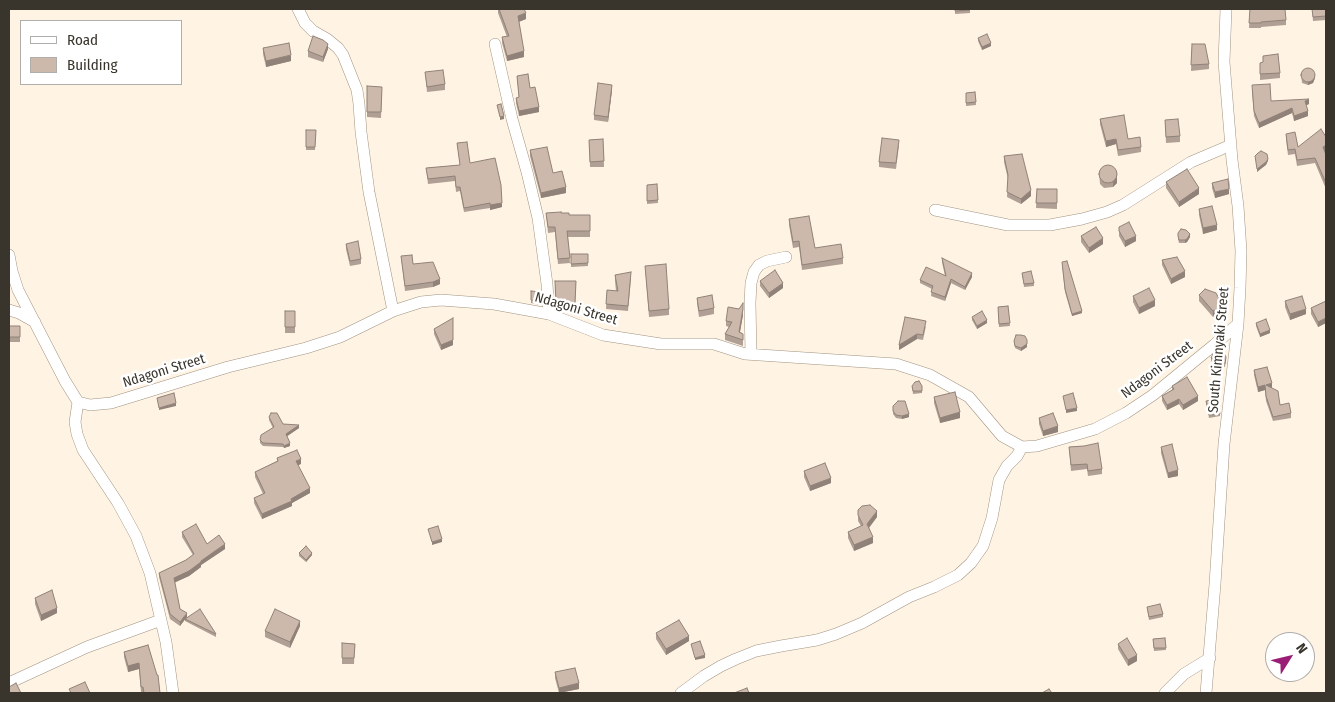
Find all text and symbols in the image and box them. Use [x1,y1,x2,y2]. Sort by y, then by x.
legend [20,20,182,85]
text: Road [67,31,98,49]
text: Building [67,56,118,74]
street label: South Kimnyaki Street [1205,286,1233,414]
street label: Ndagoni Street [533,289,619,329]
street label: Ndagoni Street [1118,338,1196,402]
street label: Ndagoni Street [121,351,207,391]
north arrow [1265,632,1315,682]
text: N [1292,640,1311,657]

